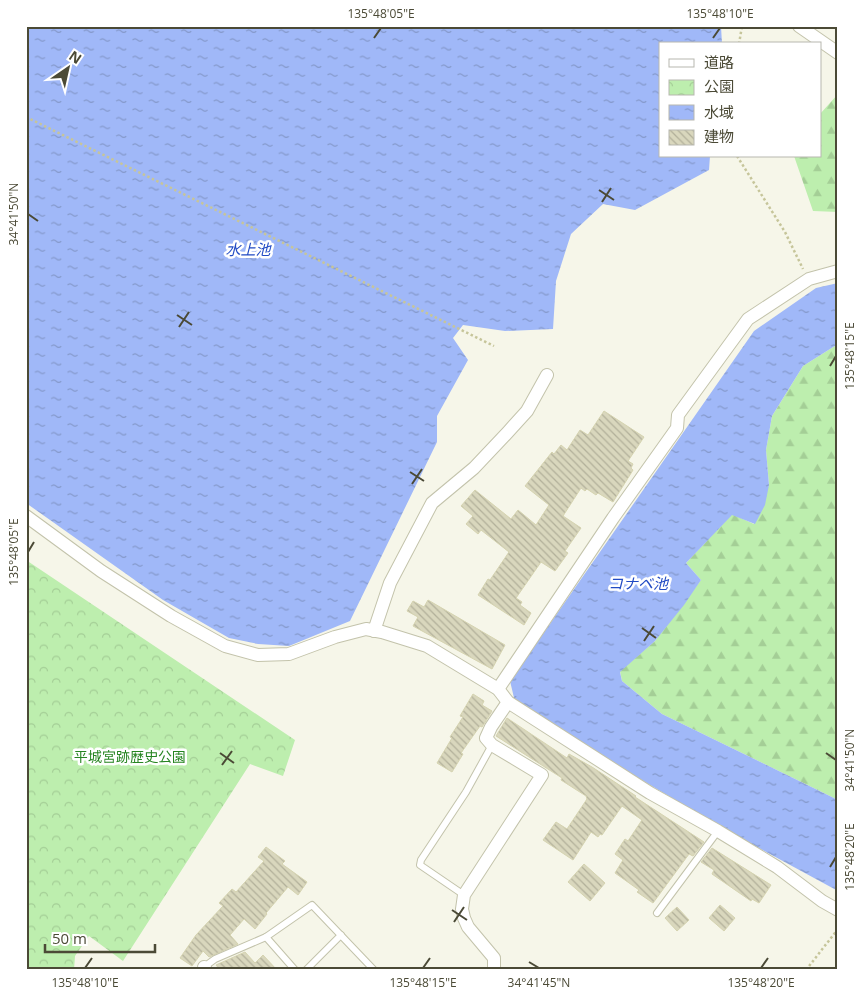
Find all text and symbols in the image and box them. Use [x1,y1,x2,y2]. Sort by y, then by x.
text: 135°48'05"E [347,5,415,22]
text: 135°48'10"E [686,5,754,22]
north arrow [42,42,92,92]
legend [659,42,822,158]
text: N [66,46,86,68]
text: 道路 [704,52,734,72]
text: 公園 [704,76,734,96]
text: 水域 [704,102,734,122]
text: 建物 [704,126,734,146]
text: 34°41'50"N [5,183,22,245]
water label: 水上池 [225,239,272,259]
text: 135°48'15"E [841,322,858,390]
text: 135°48'05"E [5,518,22,586]
water label: コナベ池 [608,573,670,593]
text: 34°41'50"N [841,729,858,791]
park label: 平城宮跡歴史公園 [74,747,186,766]
text: 135°48'20"E [841,823,858,891]
scale bar [45,921,155,953]
text: 50 m [52,928,87,948]
text: 135°48'10"E [51,974,119,991]
text: 135°48'15"E [389,974,457,991]
text: 34°41'45"N [508,974,570,991]
text: 135°48'20"E [727,974,795,991]

